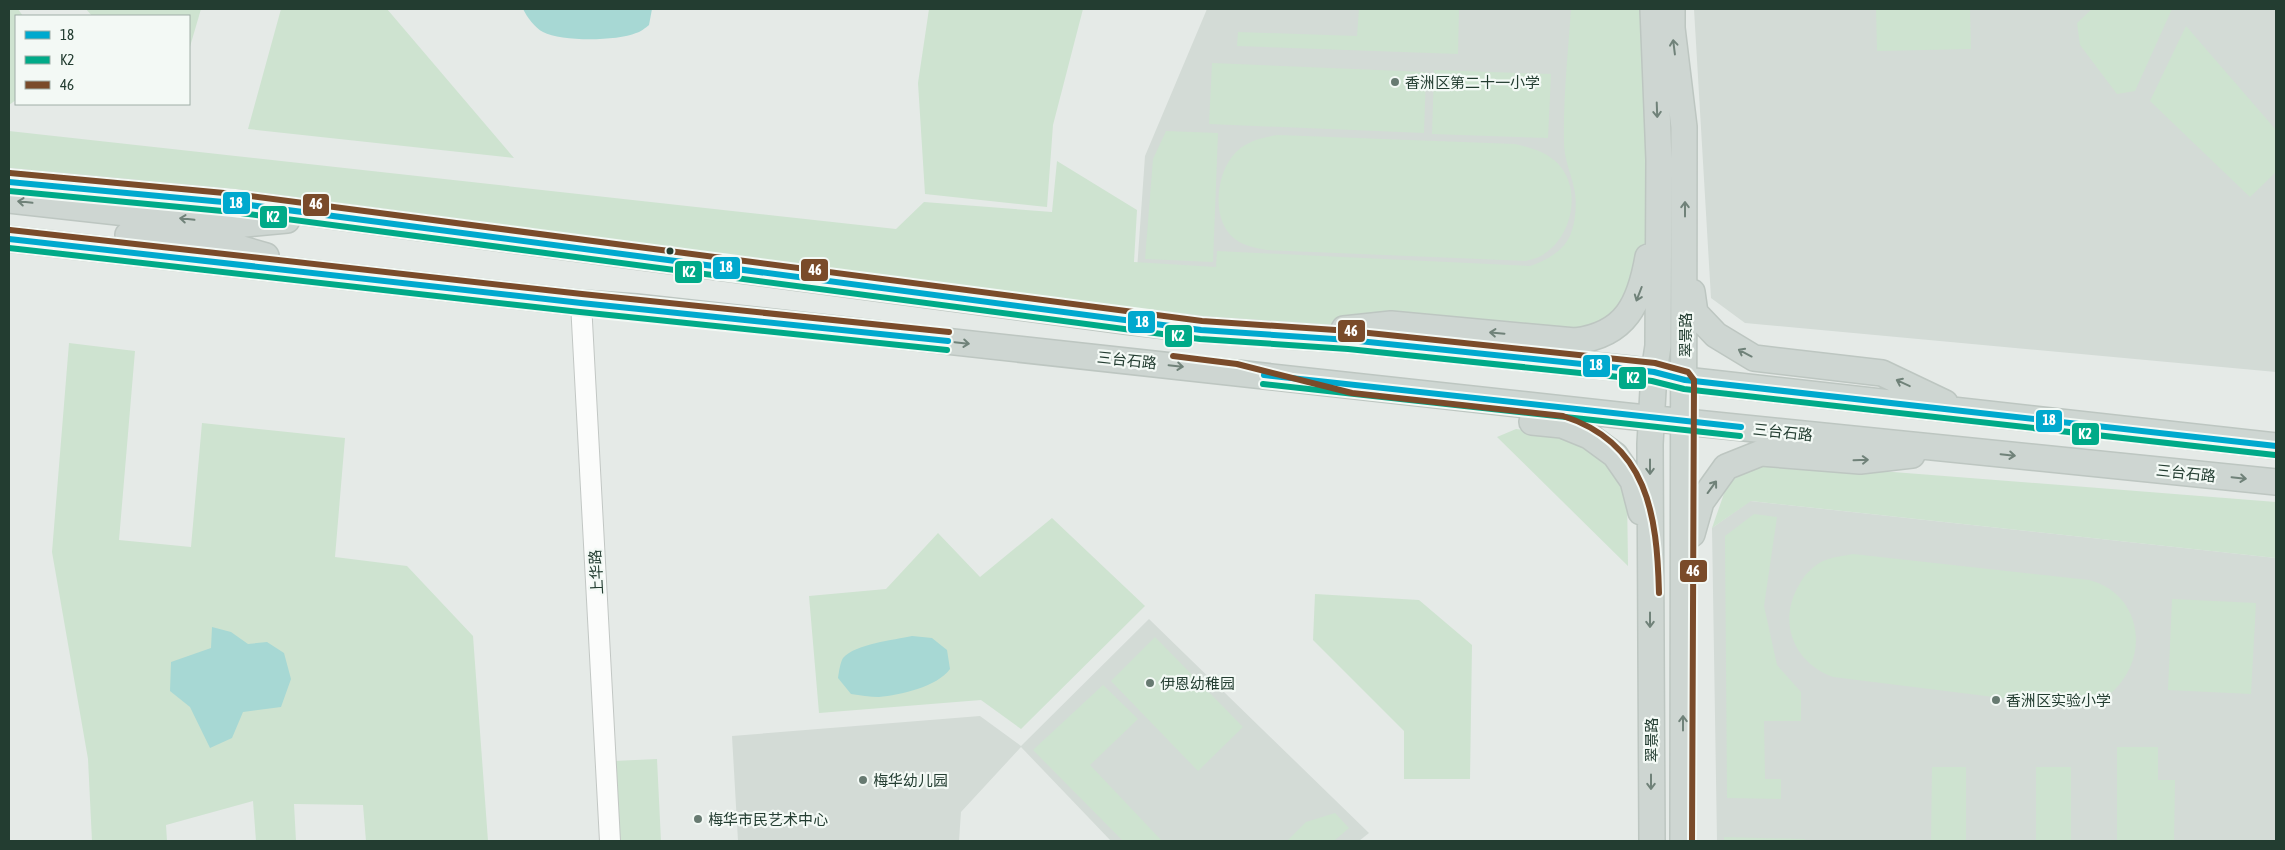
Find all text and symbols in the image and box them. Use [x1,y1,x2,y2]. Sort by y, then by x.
legend [15,15,190,105]
text: 18 [60,26,74,43]
one-way arrow [1669,40,1679,56]
text: K2 [60,51,74,68]
place label: 香洲区第二十一小学 [1405,74,1540,91]
text: 46 [60,76,74,93]
marker: 香洲区第二十一小学 [1389,76,1401,88]
one-way arrow [1652,102,1661,118]
line badge: 18 [222,191,251,215]
line badge: 46 [302,193,330,217]
text: 18 [229,195,243,211]
text: 46 [308,196,323,212]
one-way arrow [18,197,34,207]
one-way arrow [1680,201,1690,218]
line badge: K2 [259,205,288,229]
text: K2 [266,209,280,225]
one-way arrow [179,214,195,224]
unlabelled marker [665,246,675,256]
line badge: 18 [712,256,741,280]
line badge: 46 [800,258,829,282]
text: 18 [719,259,733,275]
line badge: K2 [674,260,703,284]
text: 46 [807,262,822,278]
text: K2 [682,264,696,280]
one-way arrow [1633,286,1643,301]
line badge: 18 [1127,310,1156,334]
street label: 翠景路 [1677,312,1694,358]
text: 18 [1135,314,1149,330]
line badge: 46 [1337,319,1366,343]
text: 46 [1343,323,1358,339]
line badge: K2 [1164,324,1193,348]
text: K2 [1171,328,1185,344]
one-way arrow [1489,329,1505,338]
one-way arrow [953,338,969,348]
street label: 三台石路 [1096,348,1158,372]
one-way arrow [1738,348,1753,357]
line badge: 18 [1582,354,1611,378]
text: 18 [1589,357,1603,373]
one-way arrow [1167,361,1183,371]
line badge: K2 [1618,366,1647,390]
text: K2 [1626,370,1640,386]
one-way arrow [1896,378,1911,387]
line badge: 18 [2035,409,2063,433]
text: 18 [2042,412,2056,428]
street label: 三台石路 [1752,420,1814,444]
line badge: K2 [2071,422,2100,446]
text: K2 [2078,426,2092,442]
one-way arrow [2000,450,2016,459]
one-way arrow [1853,456,1869,465]
one-way arrow [1645,458,1655,475]
street label: 三台石路 [2155,461,2217,485]
one-way arrow [2231,473,2247,483]
one-way arrow [1707,480,1717,494]
street label: 上华路 [586,549,606,595]
line badge: 46 [1679,559,1708,583]
text: 46 [1685,563,1700,579]
one-way arrow [1646,612,1655,628]
place label: 伊恩幼稚园 [1160,675,1235,692]
marker: 伊恩幼稚园 [1144,677,1156,689]
place label: 香洲区实验小学 [2006,692,2111,709]
marker: 香洲区实验小学 [1990,694,2002,706]
one-way arrow [1678,715,1688,731]
street label: 翠景路 [1643,717,1660,763]
place label: 梅华幼儿园 [873,772,948,789]
marker: 梅华幼儿园 [857,774,869,786]
one-way arrow [1647,774,1656,790]
place label: 梅华市民艺术中心 [708,811,828,828]
marker: 梅华市民艺术中心 [692,813,704,825]

